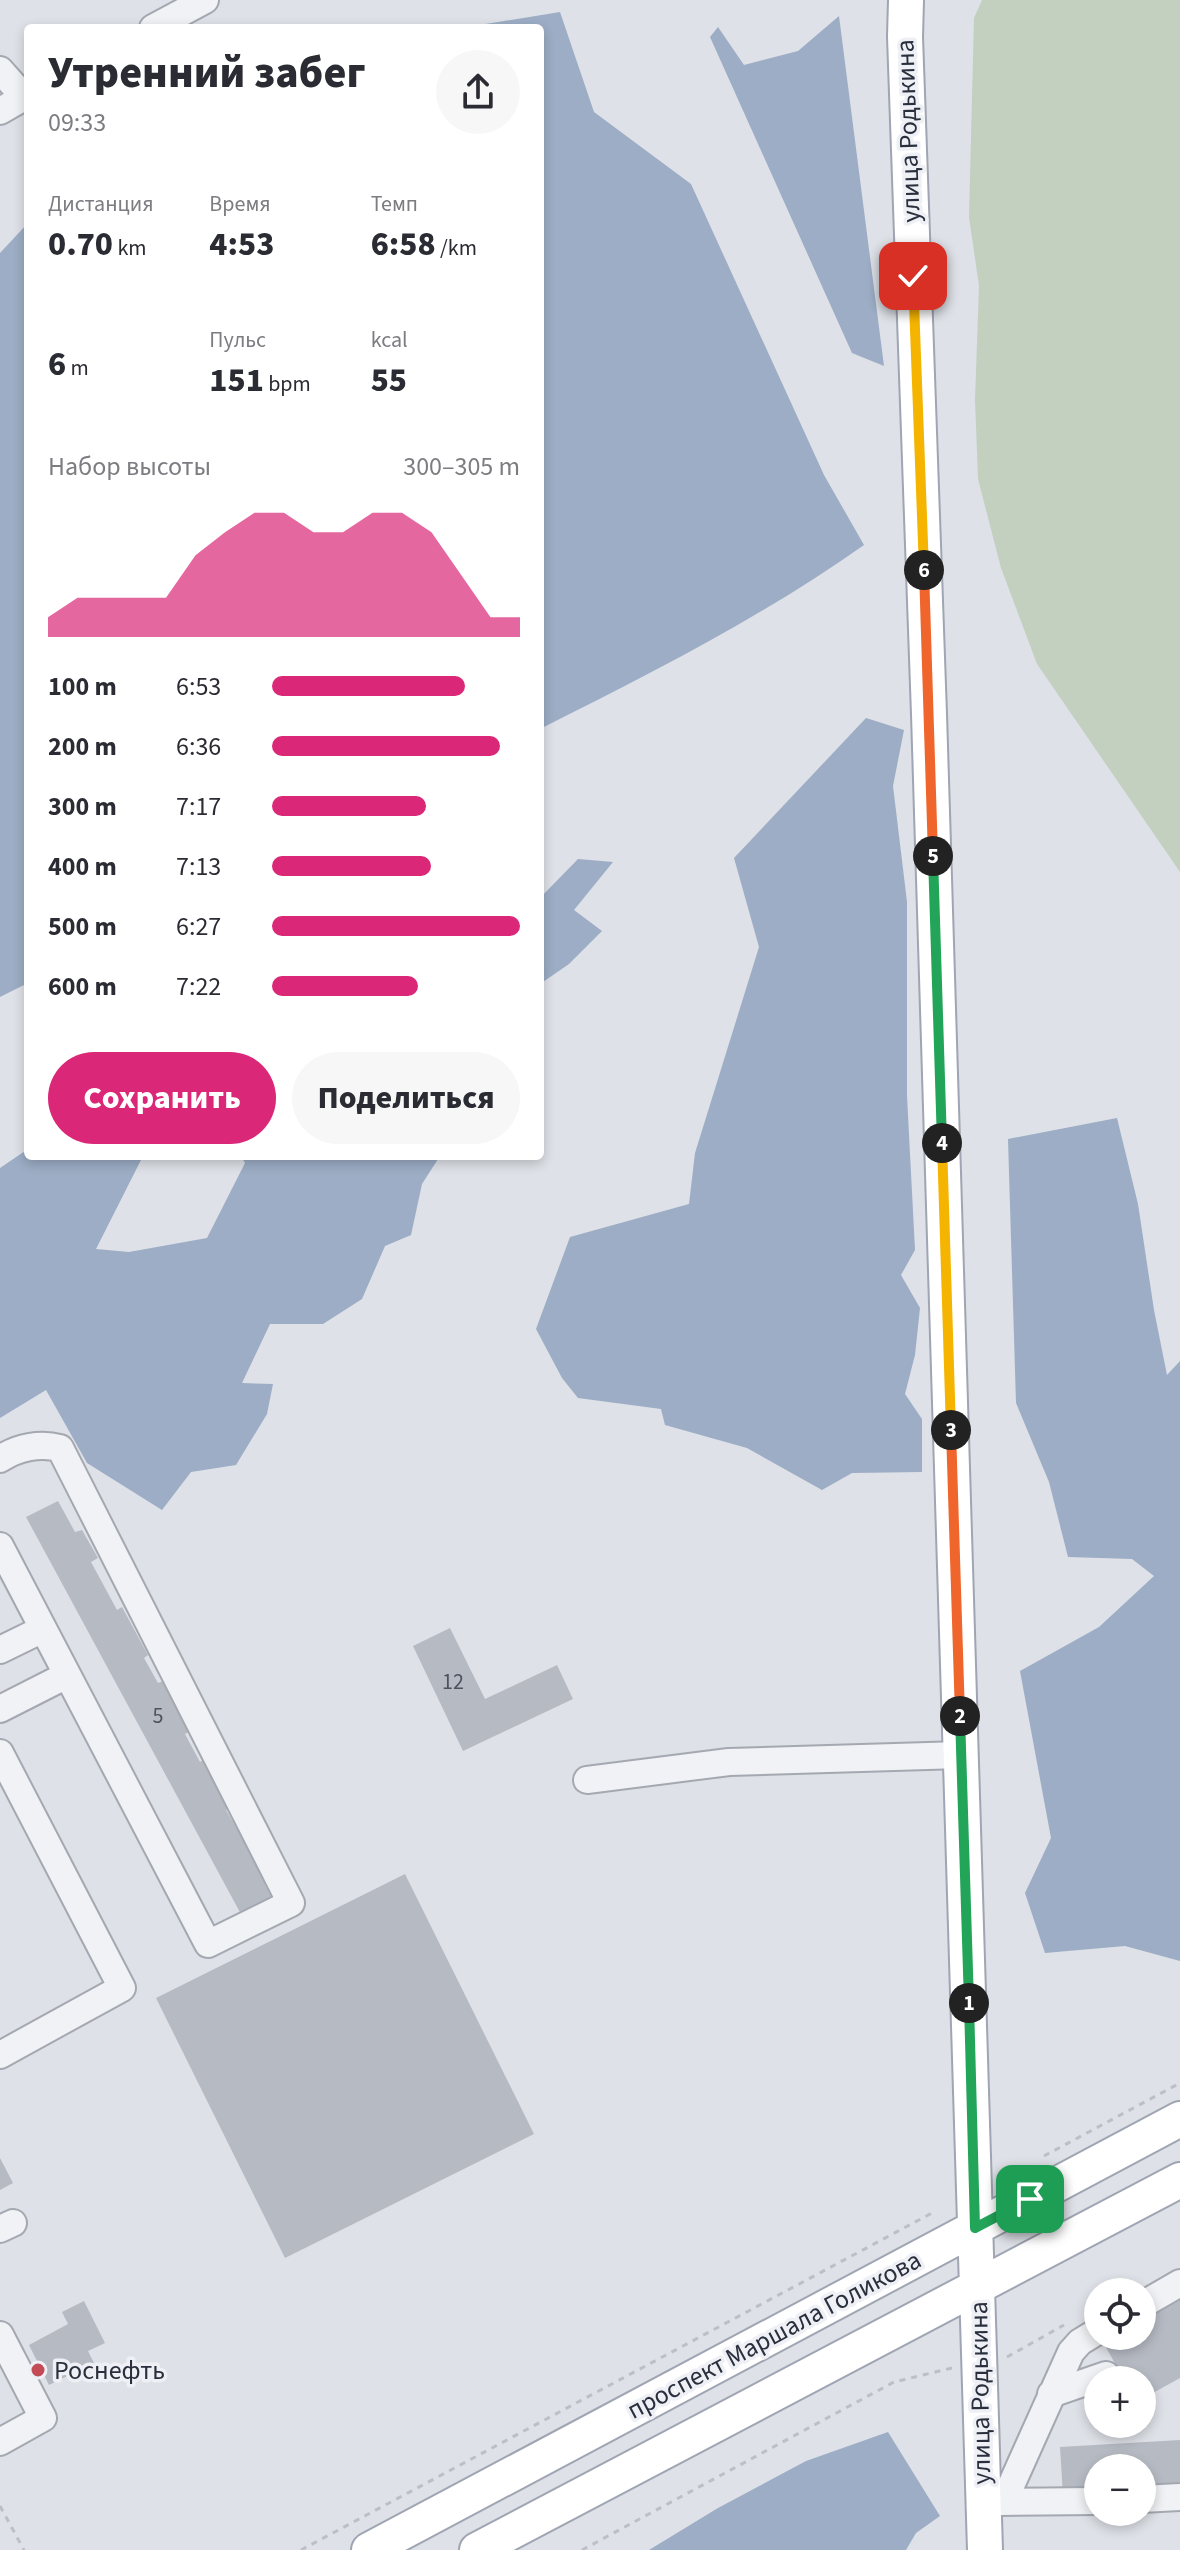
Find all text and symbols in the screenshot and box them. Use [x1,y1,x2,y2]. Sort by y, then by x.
street label: улица Родькина [886,39,930,223]
text: Утренний забег [48,42,366,105]
button: share [436,50,520,134]
text: 09:33 [48,104,106,141]
text: Дистанция [48,188,154,220]
text: Время [209,188,271,220]
text: Темп [371,188,418,220]
text: 0.70 [48,220,113,269]
text: 4:53 [209,220,274,269]
text: 6:58 [371,220,436,269]
text: km [113,232,147,264]
text: /km [436,232,477,264]
pin [879,242,947,310]
icon: check [891,254,935,298]
text: Пульс [209,324,266,356]
text: kcal [371,324,408,356]
text: 6 [48,340,66,389]
text: m [66,352,89,384]
text: 151 [209,356,264,405]
text: 55 [371,356,407,405]
text: bpm [264,368,311,400]
text: Набор высоты [48,448,211,485]
text: 300–305 m [403,448,520,485]
pin: 6 [904,550,944,590]
text: 6 [918,554,930,586]
text: 100 m [48,668,117,705]
text: 6:53 [176,668,221,705]
text: 200 m [48,728,117,765]
text: 6:36 [176,728,221,765]
text: 300 m [48,788,117,825]
text: 7:17 [176,788,221,825]
pin: 5 [913,836,953,876]
text: 5 [927,840,939,872]
text: 400 m [48,848,117,885]
text: 7:13 [176,848,221,885]
text: 500 m [48,908,117,945]
text: 6:27 [176,908,221,945]
text: 600 m [48,968,117,1005]
text: 7:22 [176,968,221,1005]
button: Сохранить [48,1052,276,1144]
button: Поделиться [292,1052,520,1144]
pin: 4 [922,1123,962,1163]
text: 4 [936,1127,948,1159]
pin: 3 [931,1410,971,1450]
text: 3 [945,1414,957,1446]
house number: 12 [442,1666,464,1698]
pin: 2 [940,1696,980,1736]
house number: 5 [153,1700,163,1732]
text: 2 [954,1700,966,1732]
pin: 1 [949,1983,989,2023]
text: 1 [963,1987,975,2019]
pin [996,2165,1064,2233]
icon: arrive [1008,2177,1052,2221]
street label: проспект Маршала Голикова [620,2242,928,2428]
map controls [1084,2278,1156,2526]
button: locate [1084,2278,1156,2350]
street label: улица Родькина [960,2301,1000,2485]
place label: Роснефть [54,2352,165,2389]
marker: Роснефть [29,2361,47,2379]
button: + [1084,2366,1156,2438]
button: − [1084,2454,1156,2526]

